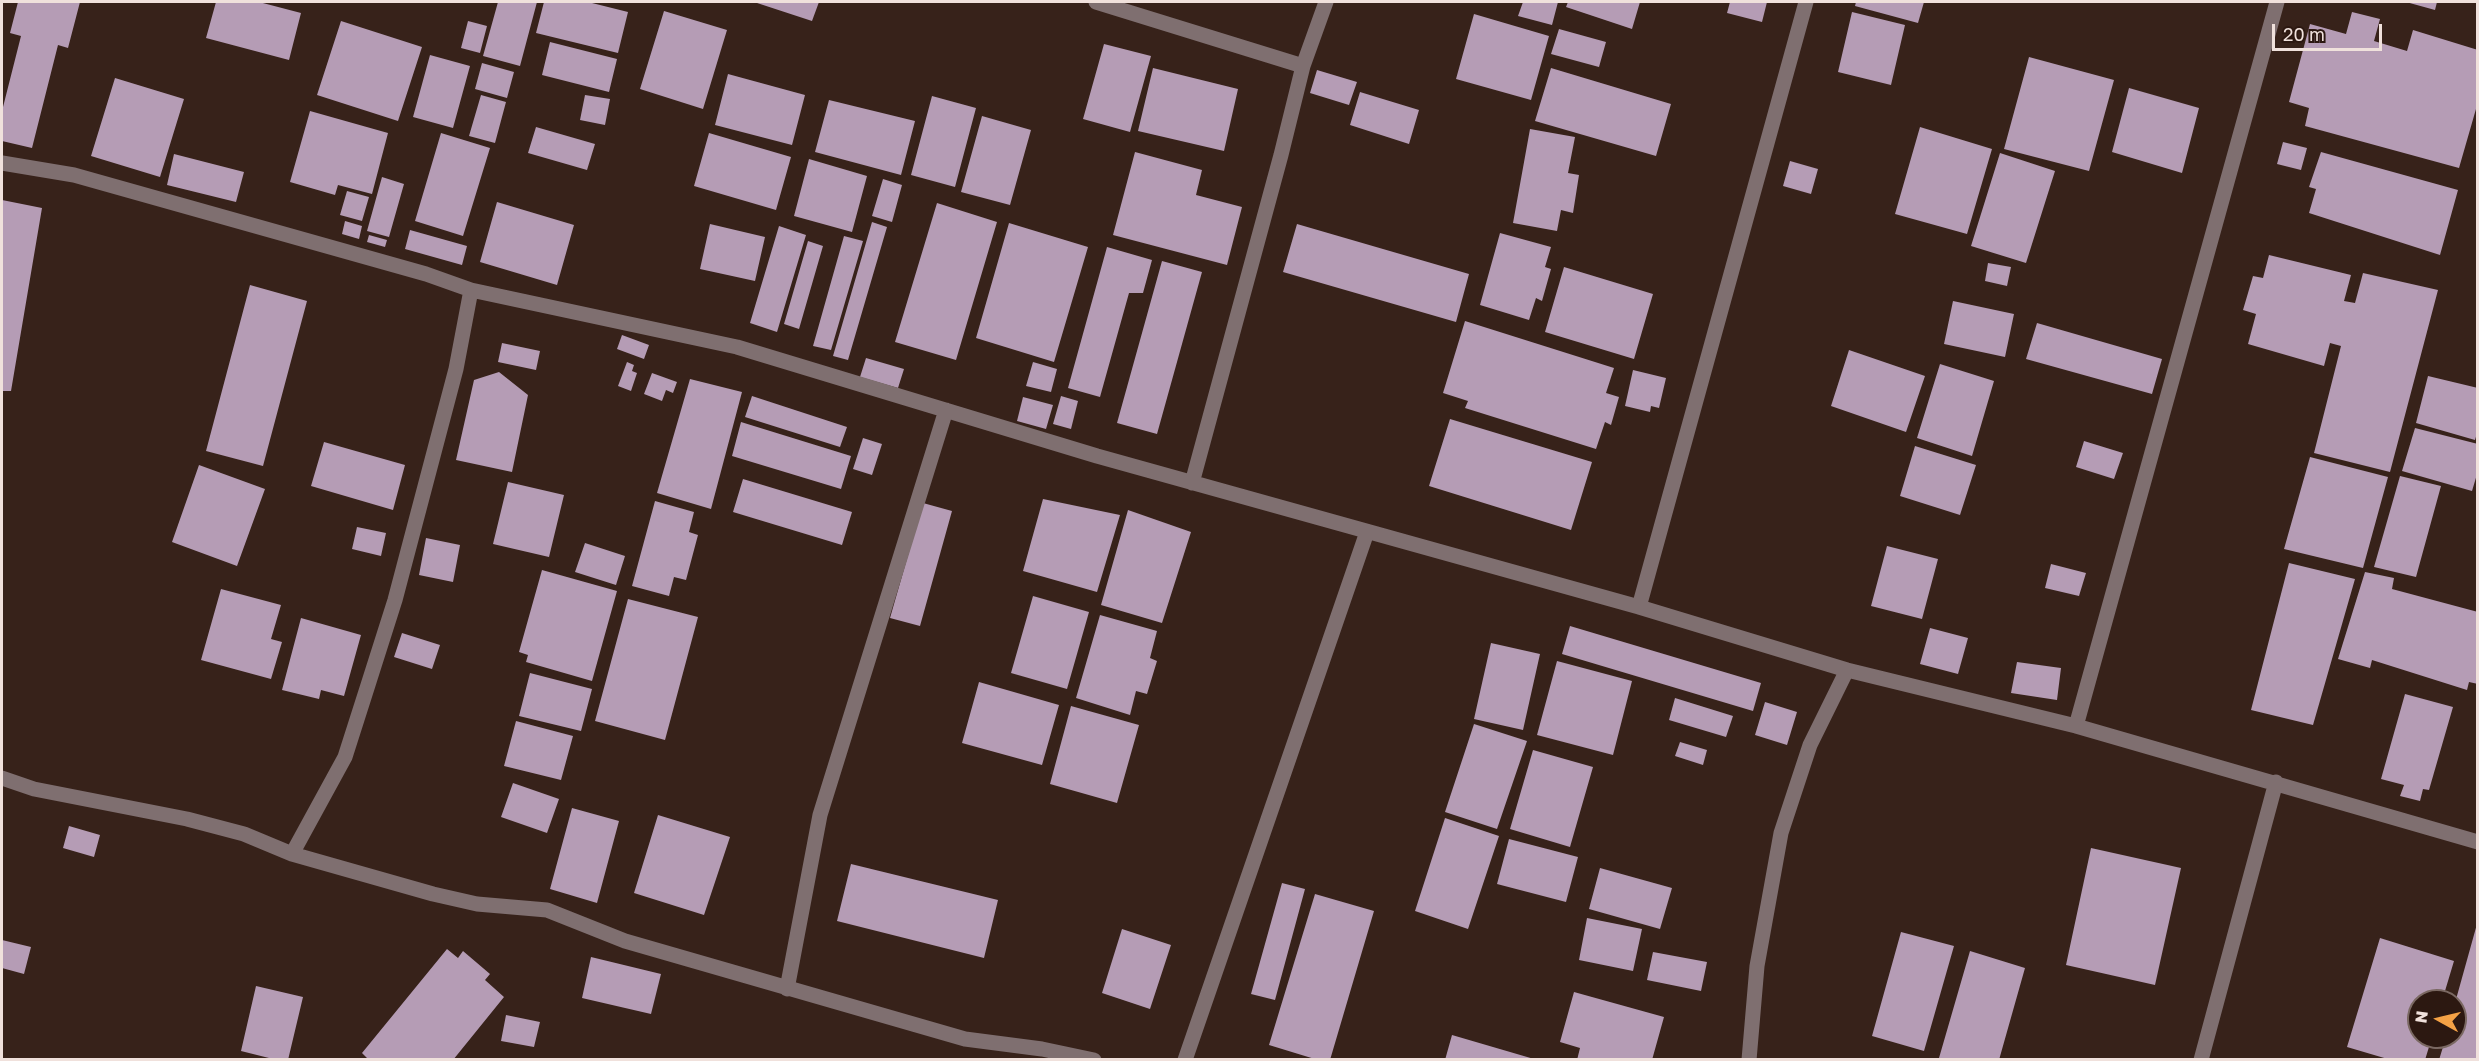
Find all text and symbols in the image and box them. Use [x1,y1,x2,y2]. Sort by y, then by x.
scale bar [2275,12,2384,50]
text: 20 m [2283,23,2325,45]
north arrow [2407,989,2467,1049]
text: N [2410,1009,2432,1024]

